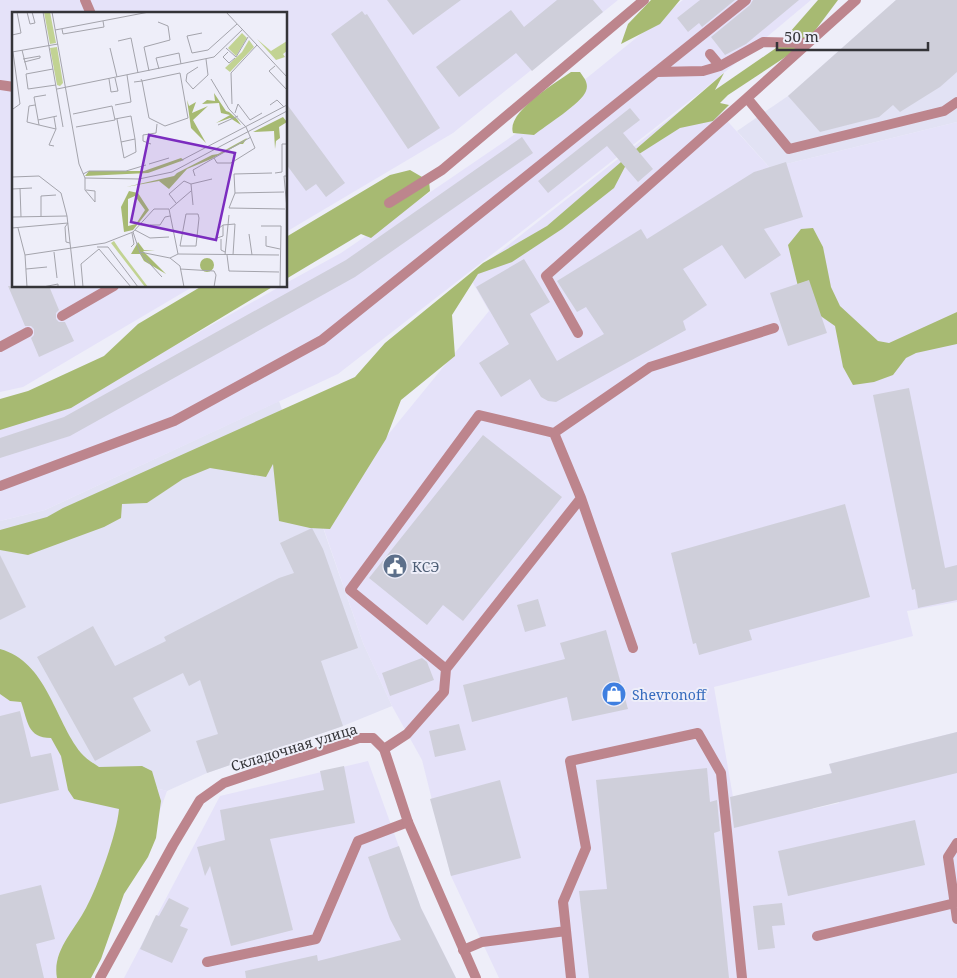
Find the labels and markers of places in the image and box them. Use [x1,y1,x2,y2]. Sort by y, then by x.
public building icon: КСЭ [382,553,408,579]
place label: КСЭ [412,557,439,576]
shop icon: Shevronoff [601,681,627,707]
place label: Shevronoff [632,685,707,704]

